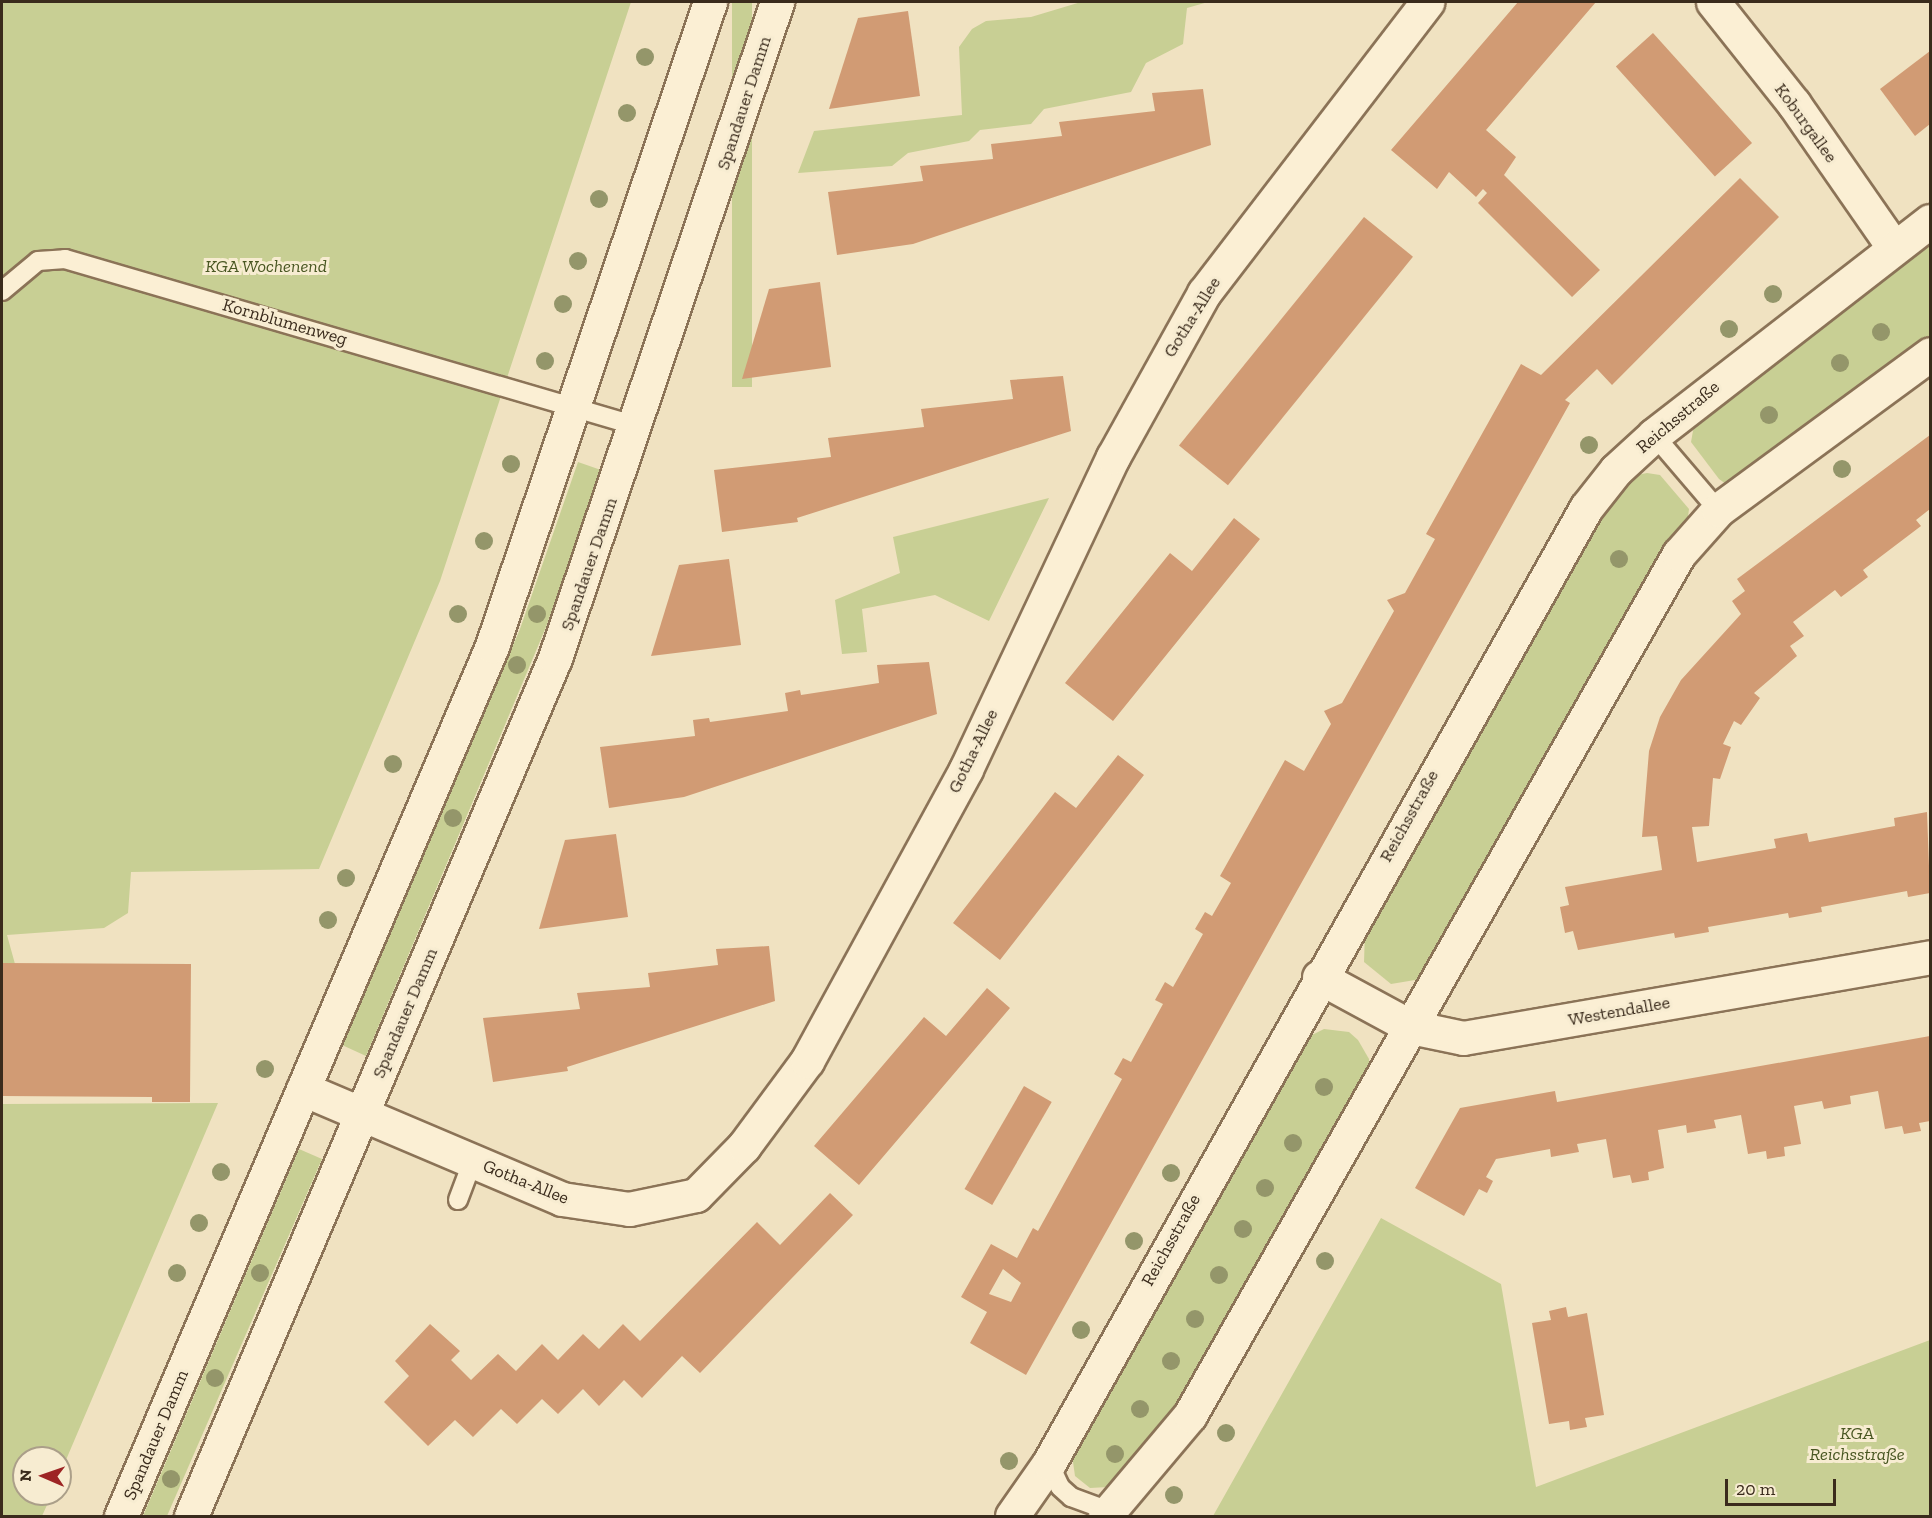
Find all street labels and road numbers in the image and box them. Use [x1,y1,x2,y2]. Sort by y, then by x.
street label: Spandauer Damm [712,33,776,173]
street label: Koburgallee [1770,79,1842,167]
street label: Gotha-Allee [1159,273,1225,361]
street label: Kornblumenweg [220,294,350,350]
street label: Reichsstraße [1632,376,1724,458]
street label: Spandauer Damm [556,494,622,634]
street label: Gotha-Allee [943,705,1003,797]
street label: Reichsstraße [1375,766,1443,866]
street label: Spandauer Damm [368,945,442,1081]
street label: Westendallee [1566,991,1672,1031]
street label: Gotha-Allee [480,1155,572,1209]
street label: Reichsstraße [1137,1190,1205,1290]
street label: Spandauer Damm [119,1367,193,1503]

